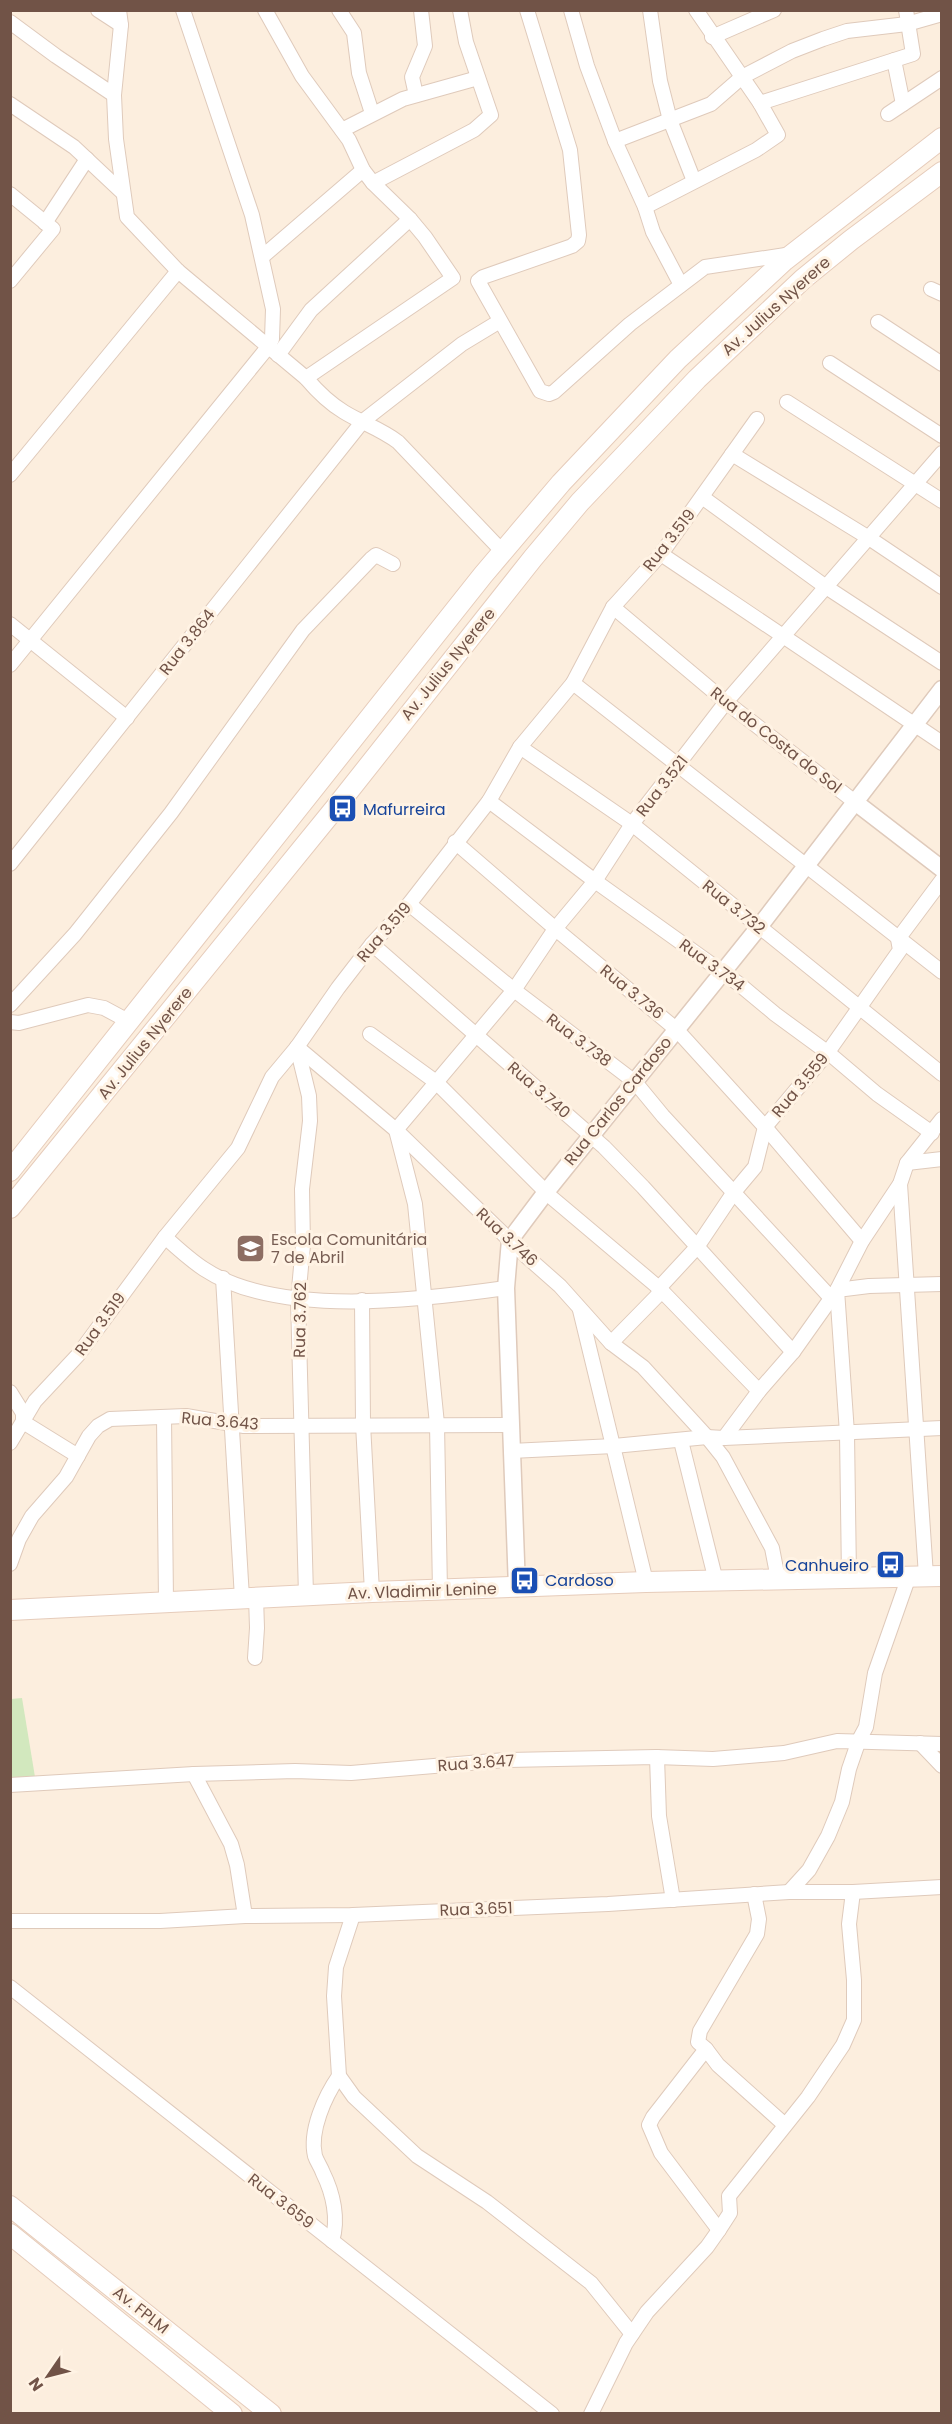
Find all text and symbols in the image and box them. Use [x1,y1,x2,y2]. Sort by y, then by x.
street label: Av. Julius Nyerere [717,251,835,361]
street label: Rua 3.519 [637,504,701,576]
street label: Av. Julius Nyerere [395,603,501,725]
street label: Rua 3.864 [154,604,220,680]
street label: Rua do Costa do Sol [705,681,847,799]
street label: Rua 3.521 [631,750,693,822]
bus stop icon: Mafurreira [326,793,358,825]
place label: Mafurreira [363,798,446,821]
street label: Rua 3.732 [698,874,770,940]
street label: Rua 3.519 [351,897,417,967]
street label: Rua 3.734 [674,933,750,997]
street label: Rua 3.736 [595,959,669,1025]
street label: Av. Julius Nyerere [92,982,198,1104]
street label: Rua 3.738 [542,1008,616,1072]
street label: Rua Carlos Cardoso [559,1032,677,1170]
street label: Rua 3.559 [766,1048,834,1122]
street label: Rua 3.740 [503,1056,575,1124]
street label: Rua 3.746 [471,1202,543,1272]
place label: Escola Comunitária 7 de Abril [271,1228,427,1269]
school or university icon: Escola Comunitária 7 de Abril [234,1232,266,1264]
street label: Rua 3.762 [288,1282,312,1358]
street label: Rua 3.519 [69,1288,131,1360]
street label: Rua 3.643 [180,1406,260,1436]
bus stop icon: Canhueiro [874,1549,906,1581]
place label: Canhueiro [785,1554,869,1577]
bus stop icon: Cardoso [508,1564,540,1596]
place label: Cardoso [545,1569,614,1592]
street label: Av. Vladimir Lenine [347,1577,497,1605]
street label: Rua 3.647 [437,1749,515,1777]
street label: Rua 3.651 [439,1896,513,1922]
street label: Rua 3.659 [243,2168,319,2234]
street label: Av. FPLM [108,2281,174,2339]
north arrow [18,2346,78,2406]
text: N [23,2373,49,2396]

